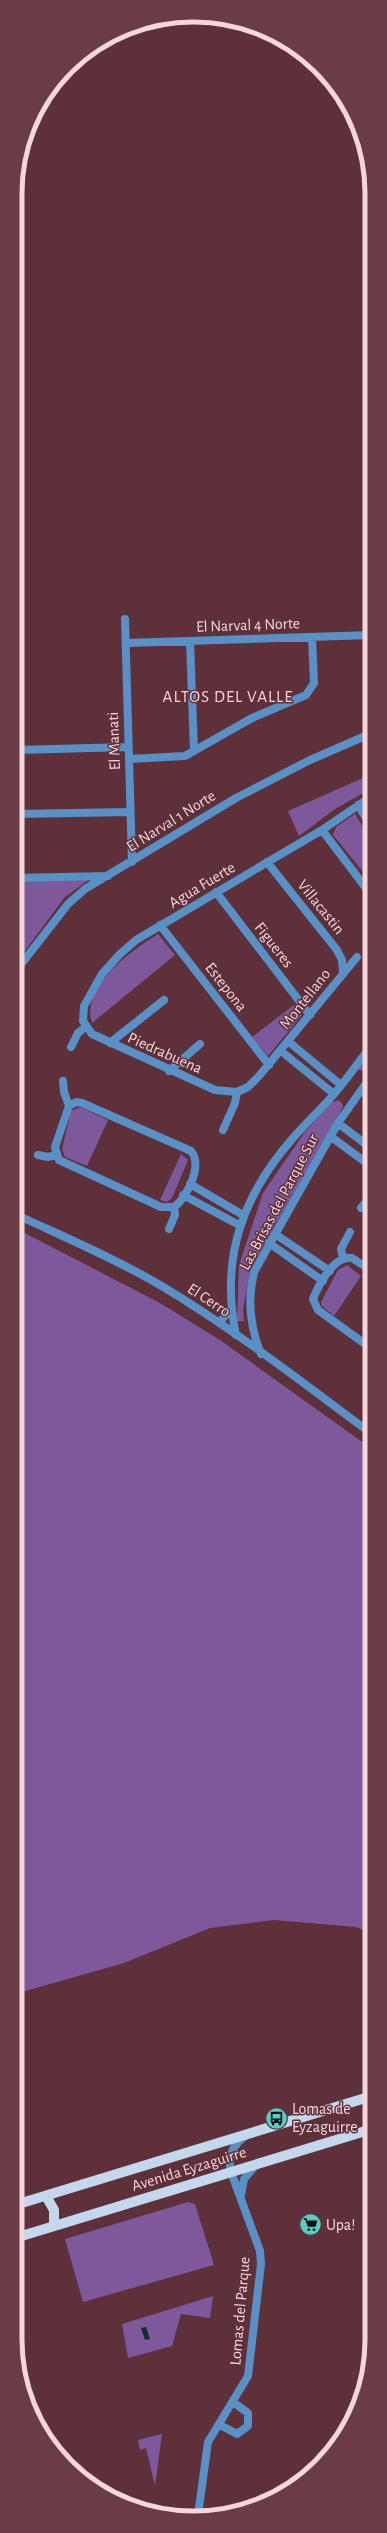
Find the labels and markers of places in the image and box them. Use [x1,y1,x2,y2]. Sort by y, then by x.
place label: Lomas de Eyzaguirre [292,2101,358,2136]
bus stop icon: Lomas de Eyzaguirre [263,2105,289,2131]
supermarket icon: Upa! [298,2212,324,2238]
place label: Upa! [326,2217,355,2233]

